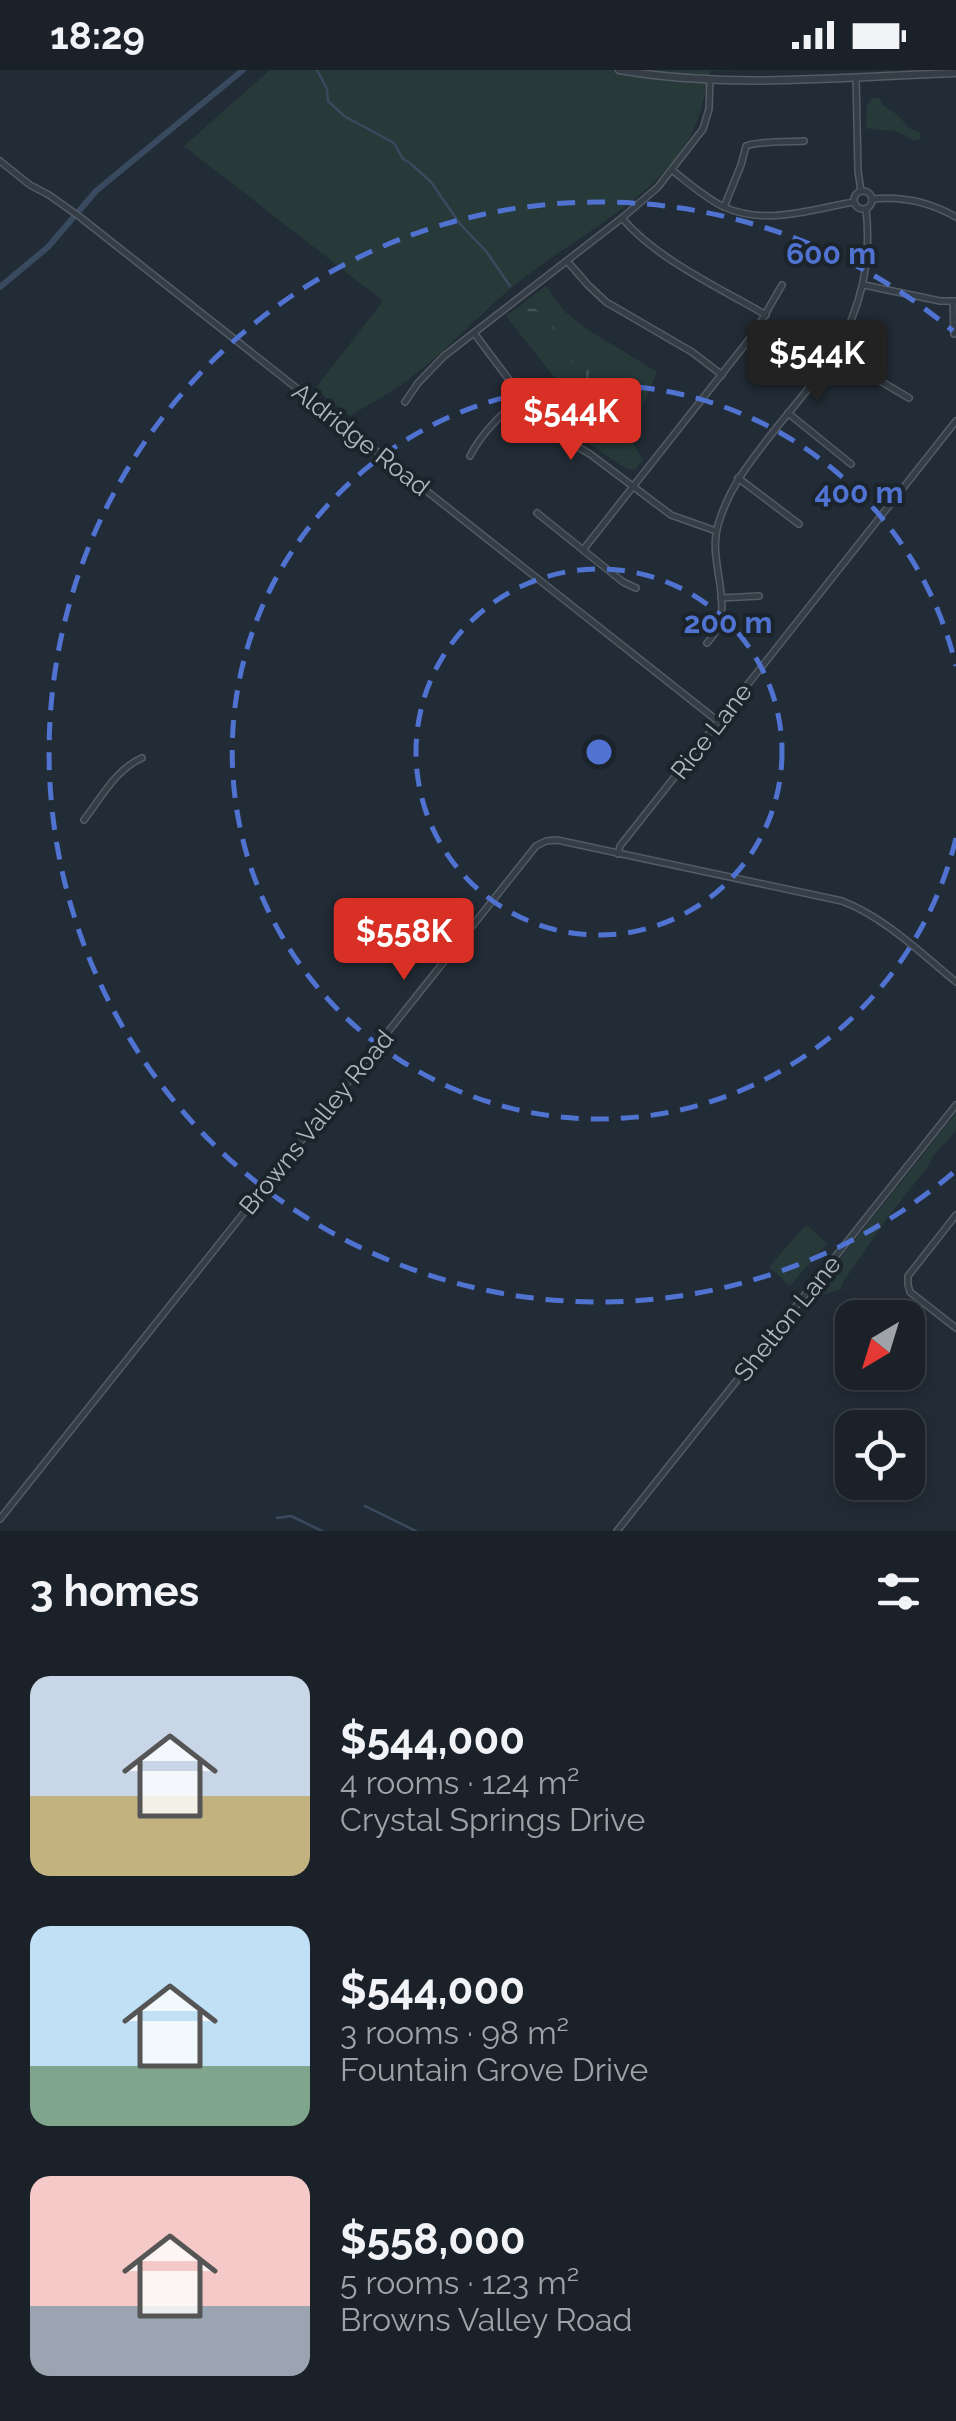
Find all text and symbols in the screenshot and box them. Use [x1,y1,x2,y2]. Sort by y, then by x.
text: 18:29 [50,13,145,58]
text: 600 m [786,236,876,271]
pin: $544K [747,320,887,405]
text: $544K [769,334,865,371]
street label: Aldridge Road [287,376,435,502]
pin: $544K [501,378,641,463]
text: $544K [523,392,619,429]
text: 400 m [814,475,904,510]
text: 200 m [684,605,772,640]
street label: Rice Lane [664,677,758,785]
centre of rings [581,734,617,770]
pin: $558K [334,898,474,983]
text: $558K [356,912,452,949]
street label: Browns Valley Road [232,1024,400,1220]
street label: Shelton Lane [727,1249,847,1387]
north arrow [835,1300,925,1390]
map controls [835,1300,925,1500]
button: locate [835,1410,925,1500]
icon: filters [871,1564,926,1619]
text: 3 homes [30,1567,199,1616]
text: $544,000 [340,1715,525,1764]
icon: home [110,1716,230,1836]
text: 4 rooms · 124 m² [340,1764,580,1801]
text: Crystal Springs Drive [340,1801,645,1838]
text: $544,000 [340,1965,525,2014]
icon: home [110,1966,230,2086]
text: 3 rooms · 98 m² [340,2014,569,2051]
text: Fountain Grove Drive [340,2051,648,2088]
text: $558,000 [340,2215,526,2264]
icon: home [110,2216,230,2336]
text: 5 rooms · 123 m² [340,2264,579,2301]
text: Browns Valley Road [340,2301,632,2338]

